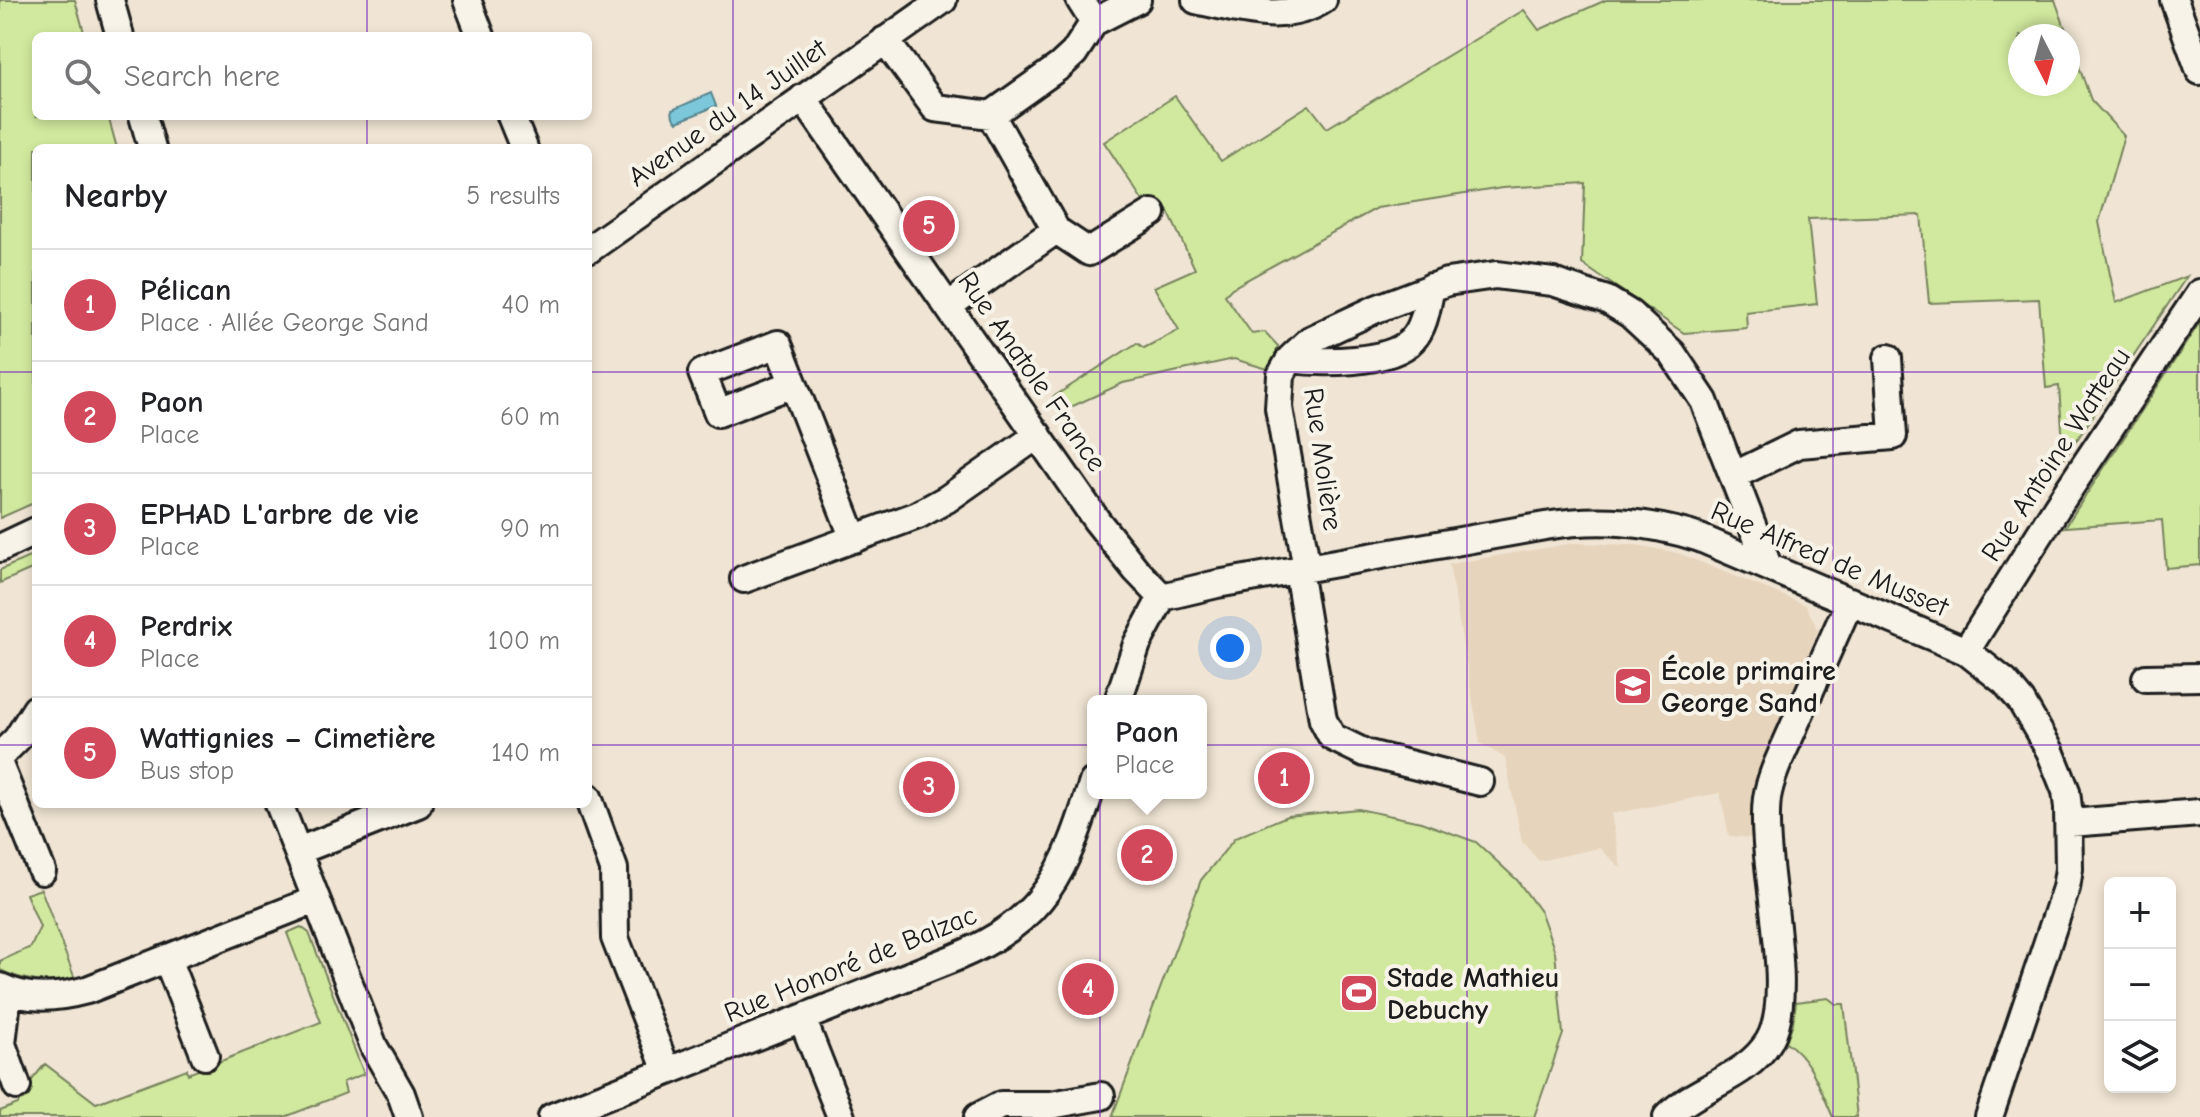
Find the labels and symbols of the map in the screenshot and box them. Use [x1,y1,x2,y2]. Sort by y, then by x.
north arrow [2008,24,2080,96]
street label: Avenue du 14 Juillet [622,32,834,193]
pin: 5 [903,196,955,256]
street label: Rue Anatole France [951,266,1113,478]
street label: Rue Antoine Watteau [1975,342,2137,567]
street label: Rue Molière [1297,386,1349,533]
street label: Rue Alfred de Musset [1706,494,1954,624]
your location [1210,628,1250,668]
place label: École primaire George Sand [1661,654,1836,719]
school or university icon: École primaire George Sand [1612,665,1654,707]
pin: 1 [1258,748,1310,808]
pin: 3 [903,757,955,817]
pin: 2 [1121,825,1173,885]
street label: Rue Honoré de Balzac [720,899,981,1029]
pin: 4 [1062,959,1114,1019]
place label: Stade Mathieu Debuchy [1387,962,1559,1026]
sports icon: Stade Mathieu Debuchy [1338,972,1380,1014]

